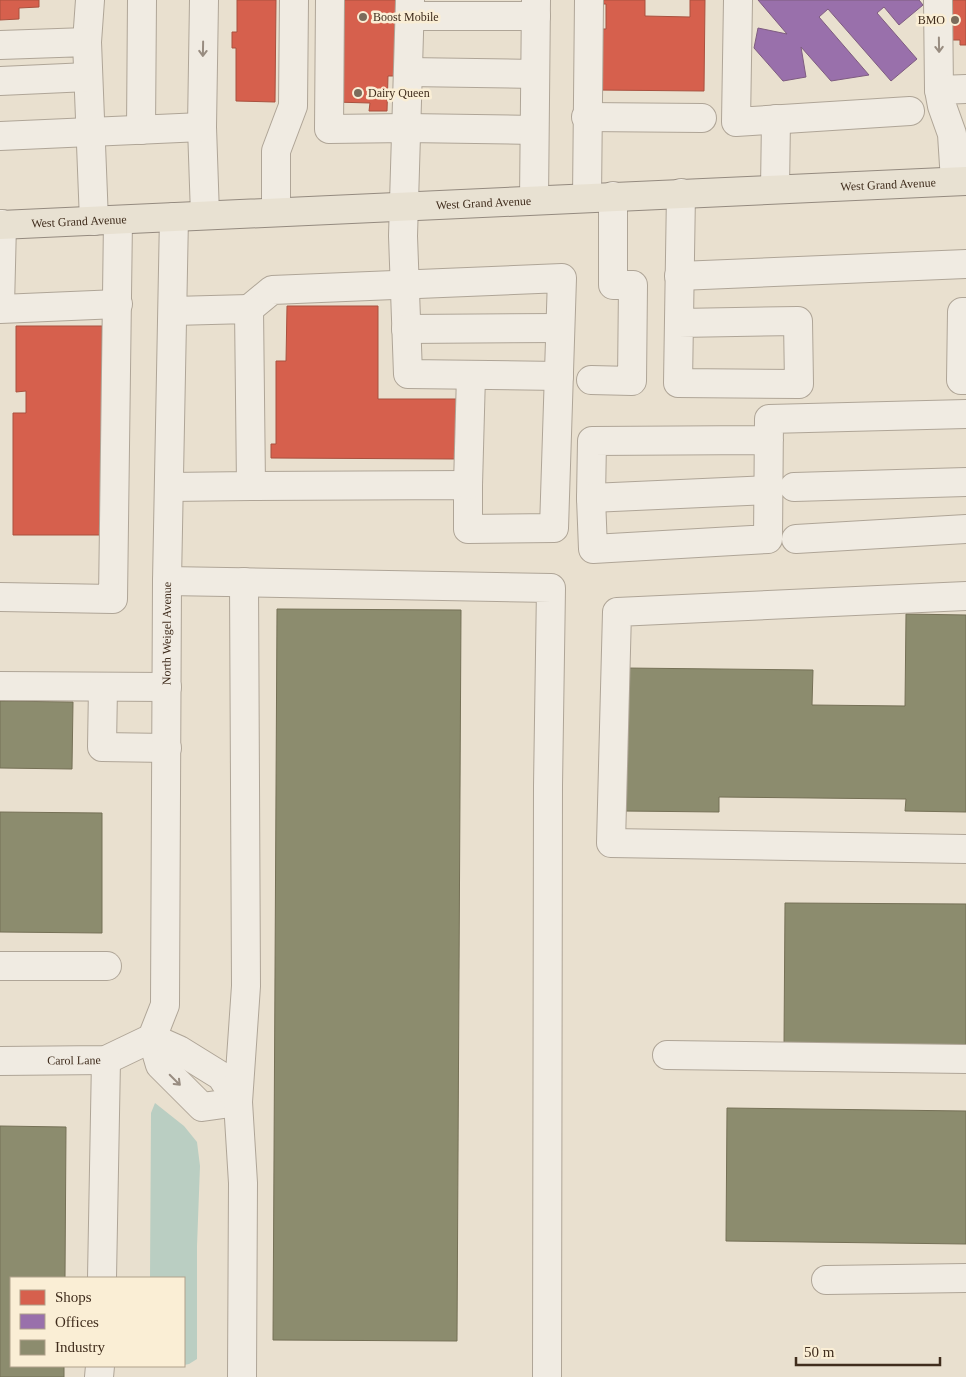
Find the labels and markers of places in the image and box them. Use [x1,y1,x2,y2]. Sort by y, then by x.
place label: Boost Mobile [373,10,439,24]
marker: Boost Mobile [357,11,369,23]
place label: BMO [918,13,945,27]
marker: BMO [949,14,961,26]
place label: Dairy Queen [368,86,430,100]
marker: Dairy Queen [352,87,364,99]

